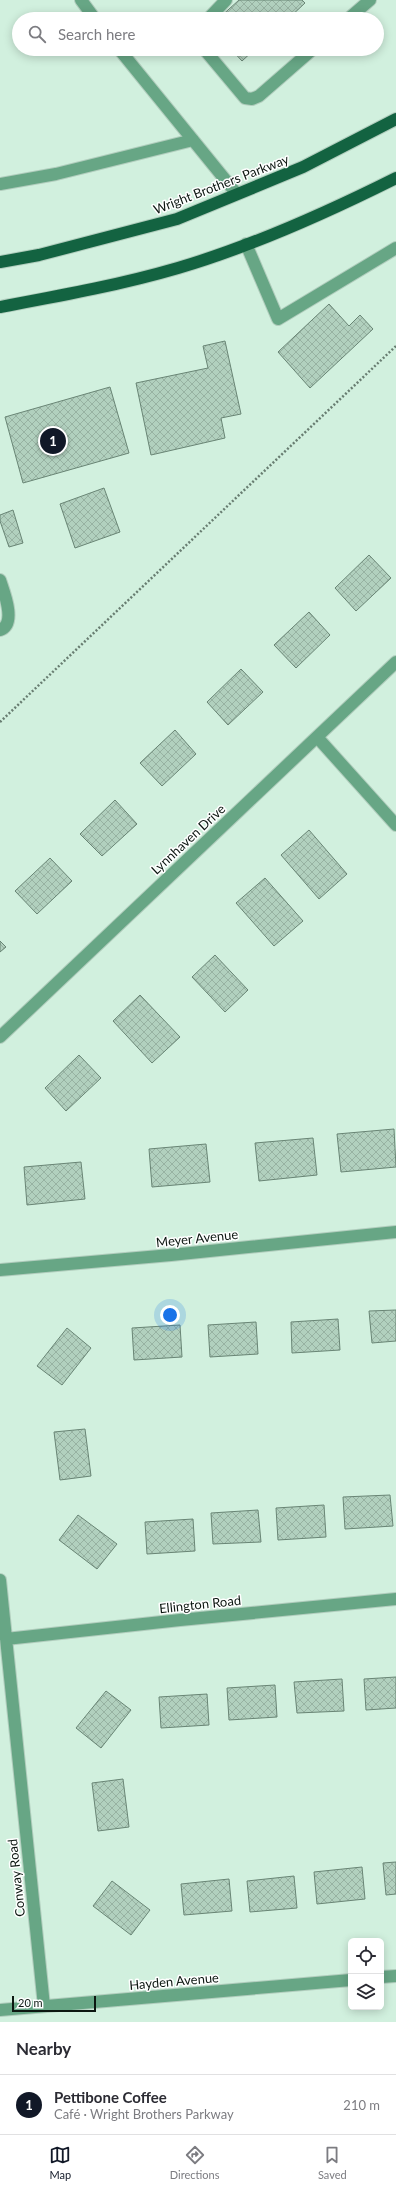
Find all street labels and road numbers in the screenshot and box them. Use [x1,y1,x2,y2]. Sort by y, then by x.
street label: Wright Brothers Parkway [151,151,291,217]
street label: Lynnhaven Drive [148,801,228,877]
street label: Meyer Avenue [155,1226,239,1250]
street label: Ellington Road [158,1592,242,1616]
street label: Conway Road [4,1838,28,1918]
street label: Hayden Avenue [129,1969,220,1993]

